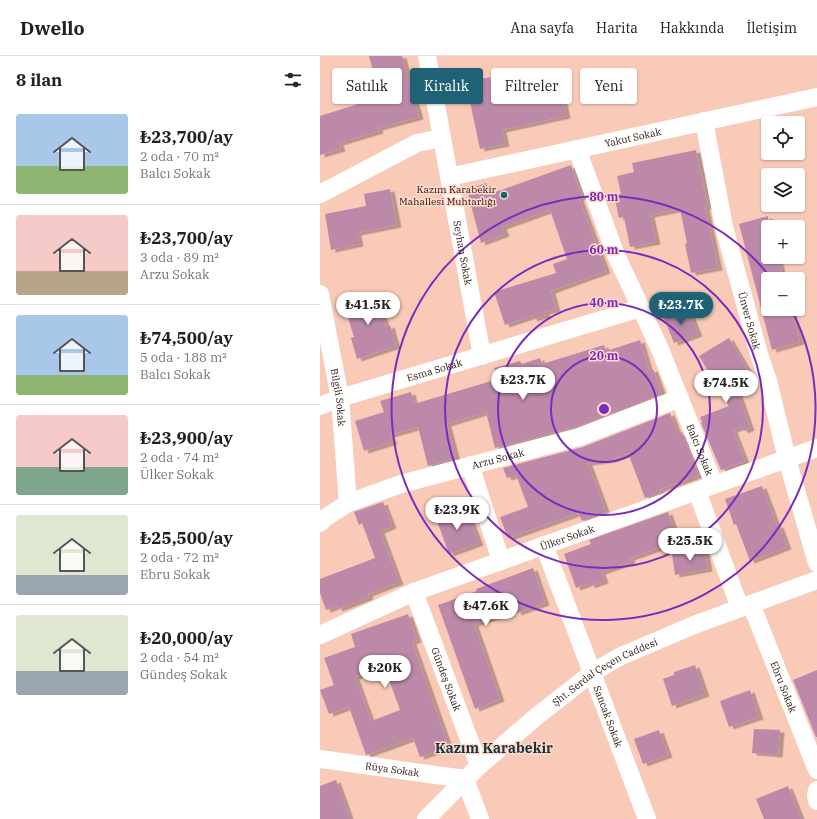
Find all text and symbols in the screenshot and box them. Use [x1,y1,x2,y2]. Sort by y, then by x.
text: Dwello [20,16,85,40]
text: Ana sayfa [510,19,574,37]
text: Harita [596,19,638,37]
text: Hakkında [660,19,725,37]
text: İletişim [747,19,797,37]
chip: Satılık [332,68,402,104]
chip: Kiralık [410,68,483,104]
chip: Filtreler [491,68,572,104]
chip: Yeni [580,68,637,104]
text: 8 ilan [16,69,62,91]
icon: filters [282,69,304,91]
map controls [761,116,805,316]
button: locate [761,116,805,160]
street label: Yakut Sokak [603,125,662,150]
text: ₺23,700/ay [140,126,233,148]
icon: home [48,130,96,178]
text: 2 oda · 70 m² [140,148,219,165]
text: Balcı Sokak [140,165,211,182]
button: layers [761,168,805,212]
place label: Kazım Karabekir Mahallesi Muhtarlığı [399,183,497,208]
text: 80 m [590,189,619,204]
marker: Kazım Karabekir Mahallesi Muhtarlığı [499,190,509,200]
street label: Seyhan Sokak [450,219,475,286]
button: + [761,220,805,264]
text: ₺23,700/ay [140,227,233,249]
icon: home [48,231,96,279]
text: 60 m [590,242,619,257]
text: 3 oda · 89 m² [140,249,219,266]
text: Arzu Sokak [140,266,210,283]
button: − [761,272,805,316]
street label: Ünver Sokak [735,290,764,351]
pin: ₺41.5K [335,292,401,326]
pin: ₺23.7K [648,292,714,326]
text: 40 m [590,295,619,310]
text: ₺41.5K [345,296,391,313]
text: ₺23.7K [658,296,704,313]
text: ₺74,500/ay [140,327,233,349]
icon: home [48,331,96,379]
text: 20 m [590,348,619,363]
text: 5 oda · 188 m² [140,349,227,366]
street label: Esma Sokak [405,356,464,385]
text: Balcı Sokak [140,366,211,383]
street label: Bilgili Sokak [327,367,348,427]
pin: ₺23.7K [490,367,556,401]
pin: ₺74.5K [693,370,759,404]
text: ₺23.7K [500,371,546,388]
text: ₺74.5K [703,374,749,391]
centre of rings [597,402,611,416]
street label: Balcı Sokak [684,422,716,478]
text: ₺23,900/ay [140,427,233,449]
icon: home [48,431,96,479]
street label: Arzu Sokak [470,446,526,472]
text: 2 oda · 74 m² [140,449,219,466]
text: Ülker Sokak [140,466,214,483]
pin: ₺23.9K [424,497,490,531]
text: ₺23.9K [434,501,480,518]
street label: Ülker Sokak [538,522,596,553]
text: ₺25,500/ay [140,527,233,549]
pin: ₺25.5K [657,528,723,562]
icon: home [48,531,96,579]
text: ₺25.5K [667,532,713,549]
text: 2 oda · 72 m² [140,549,219,566]
text: Ebru Sokak [140,566,210,583]
pin: ₺47.6K [453,593,519,627]
text: ₺47.6K [463,597,509,614]
text: ₺20,000/ay [140,627,233,649]
icon: home [48,631,96,679]
street label: Şht. Serdal Çeçen Caddesi [550,635,660,709]
street label: Gündeş Sokak [428,646,464,713]
text: 2 oda · 54 m² [140,649,219,666]
pin: ₺20K [361,655,409,689]
text: ₺20K [368,659,402,676]
street label: Ebru Sokak [767,659,800,715]
text: Gündeş Sokak [140,666,227,683]
street label: Sancak Sokak [590,684,626,749]
district label: Kazım Karabekir [435,739,553,757]
street label: Rüya Sokak [364,759,420,780]

